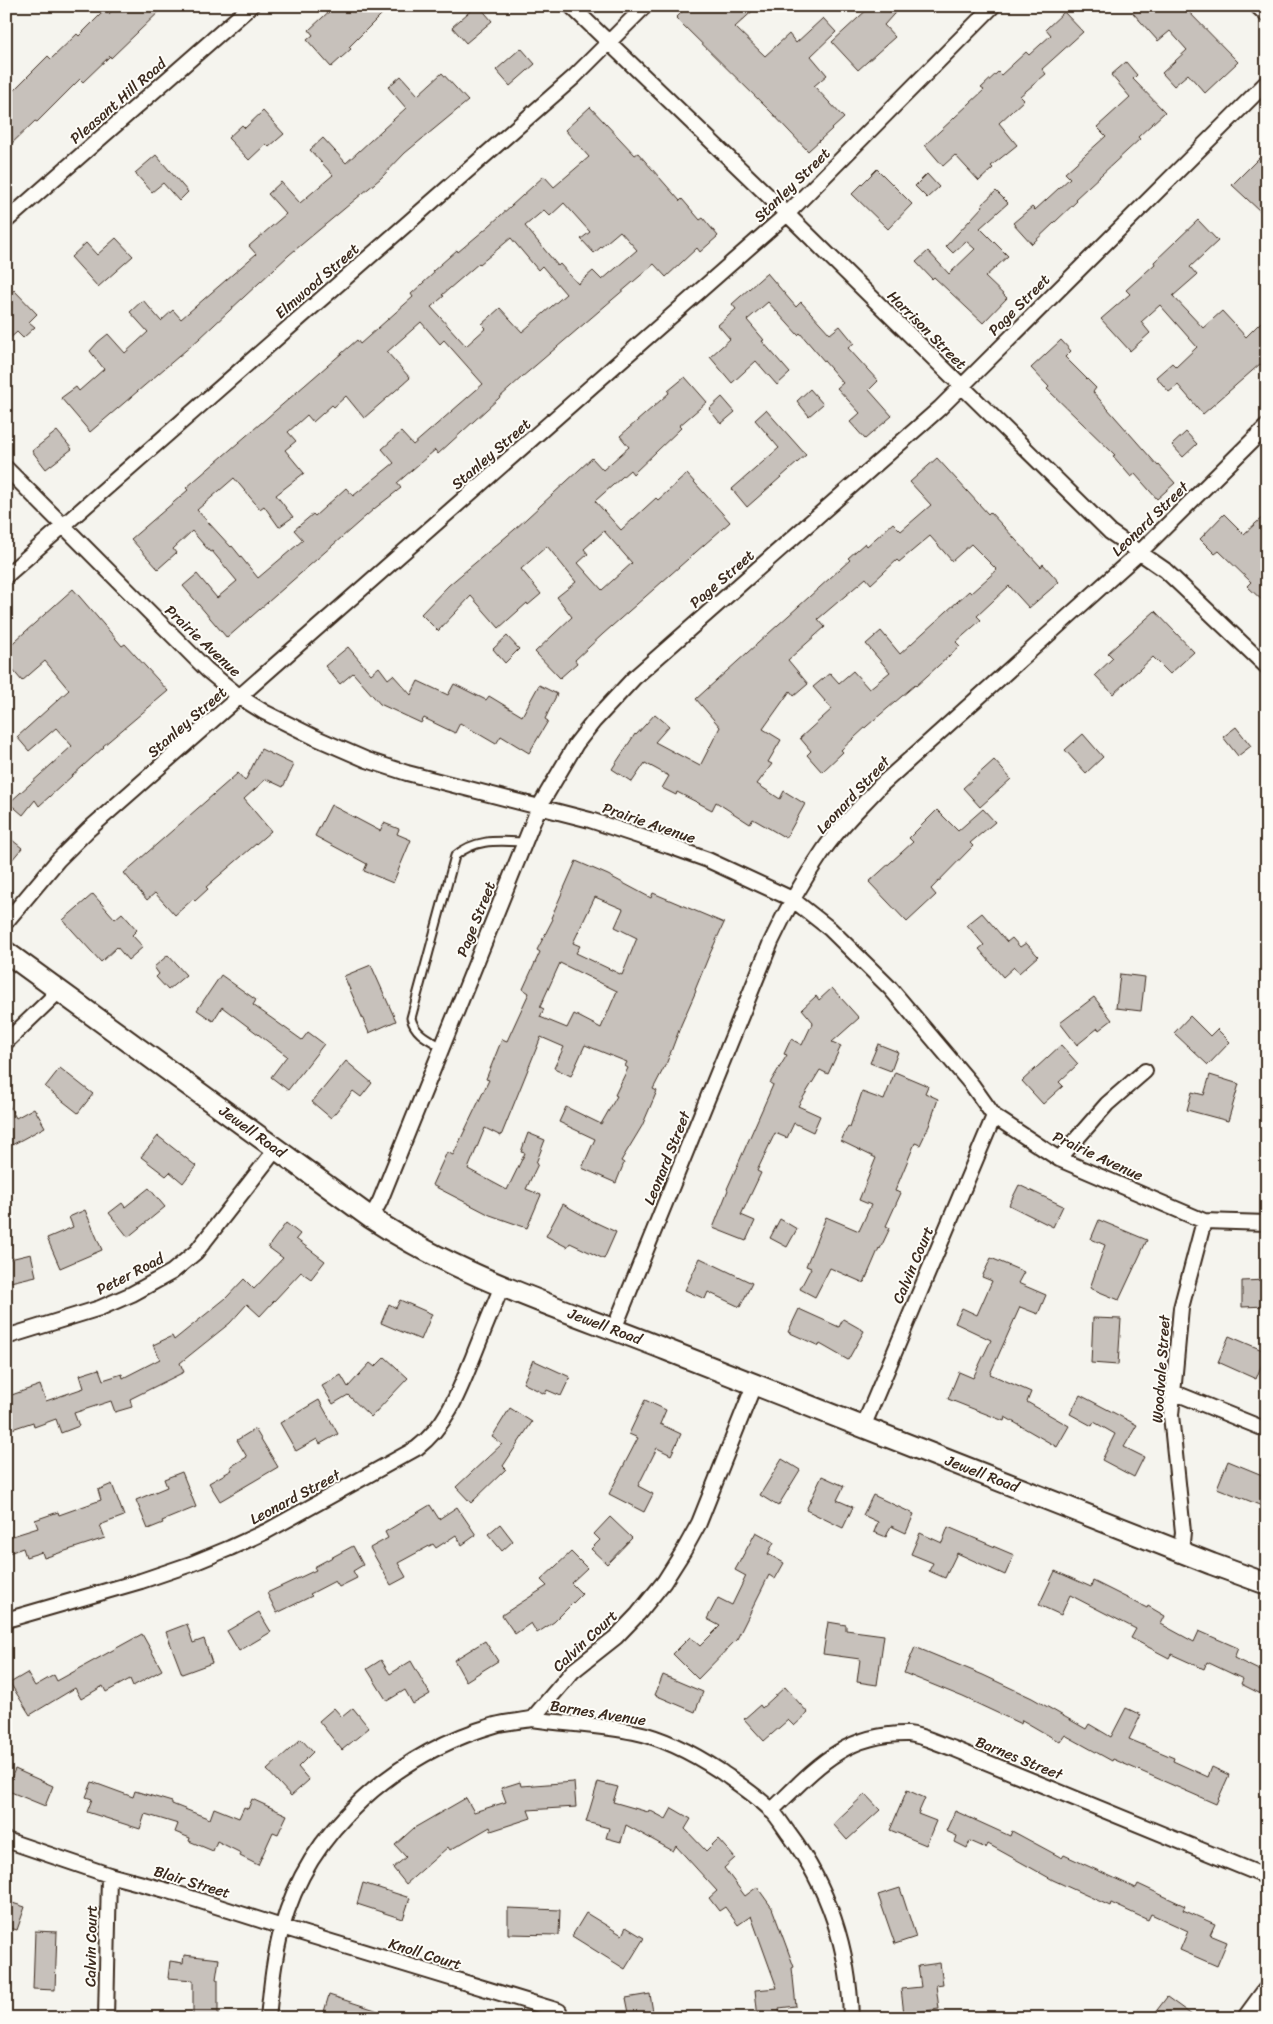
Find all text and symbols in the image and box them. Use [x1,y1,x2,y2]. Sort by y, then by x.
street label: Pleasant Hill Road [64,51,173,151]
street label: Stanley Street [747,141,837,229]
street label: Elmwood Street [269,236,366,325]
street label: Page Street [982,267,1057,342]
street label: Harrison Street [881,284,973,376]
street label: Stanley Street [445,411,537,496]
street label: Leonard Street [1105,474,1195,563]
street label: Page Street [683,543,761,615]
street label: Prairie Avenue [159,598,248,684]
street label: Stanley Street [141,679,233,764]
street label: Leonard Street [810,749,897,840]
street label: Prairie Avenue [599,795,699,851]
street label: Page Street [449,877,503,961]
street label: Jewell Road [213,1098,292,1166]
street label: Leonard Street [636,1106,698,1209]
street label: Prairie Avenue [1048,1124,1148,1188]
street label: Calvin Court [885,1222,941,1308]
street label: Peter Road [92,1245,169,1302]
street label: Jewell Road [563,1300,647,1352]
street label: Woodvale Street [1144,1313,1178,1424]
street label: Jewell Road [941,1447,1024,1500]
street label: Leonard Street [245,1462,346,1532]
street label: Calvin Court [546,1603,624,1678]
street label: Barnes Avenue [548,1693,648,1733]
street label: Barnes Street [971,1729,1067,1788]
street label: Blair Street [151,1858,234,1906]
street label: Calvin Court [77,1904,105,1987]
street label: Knoll Court [385,1931,465,1978]

